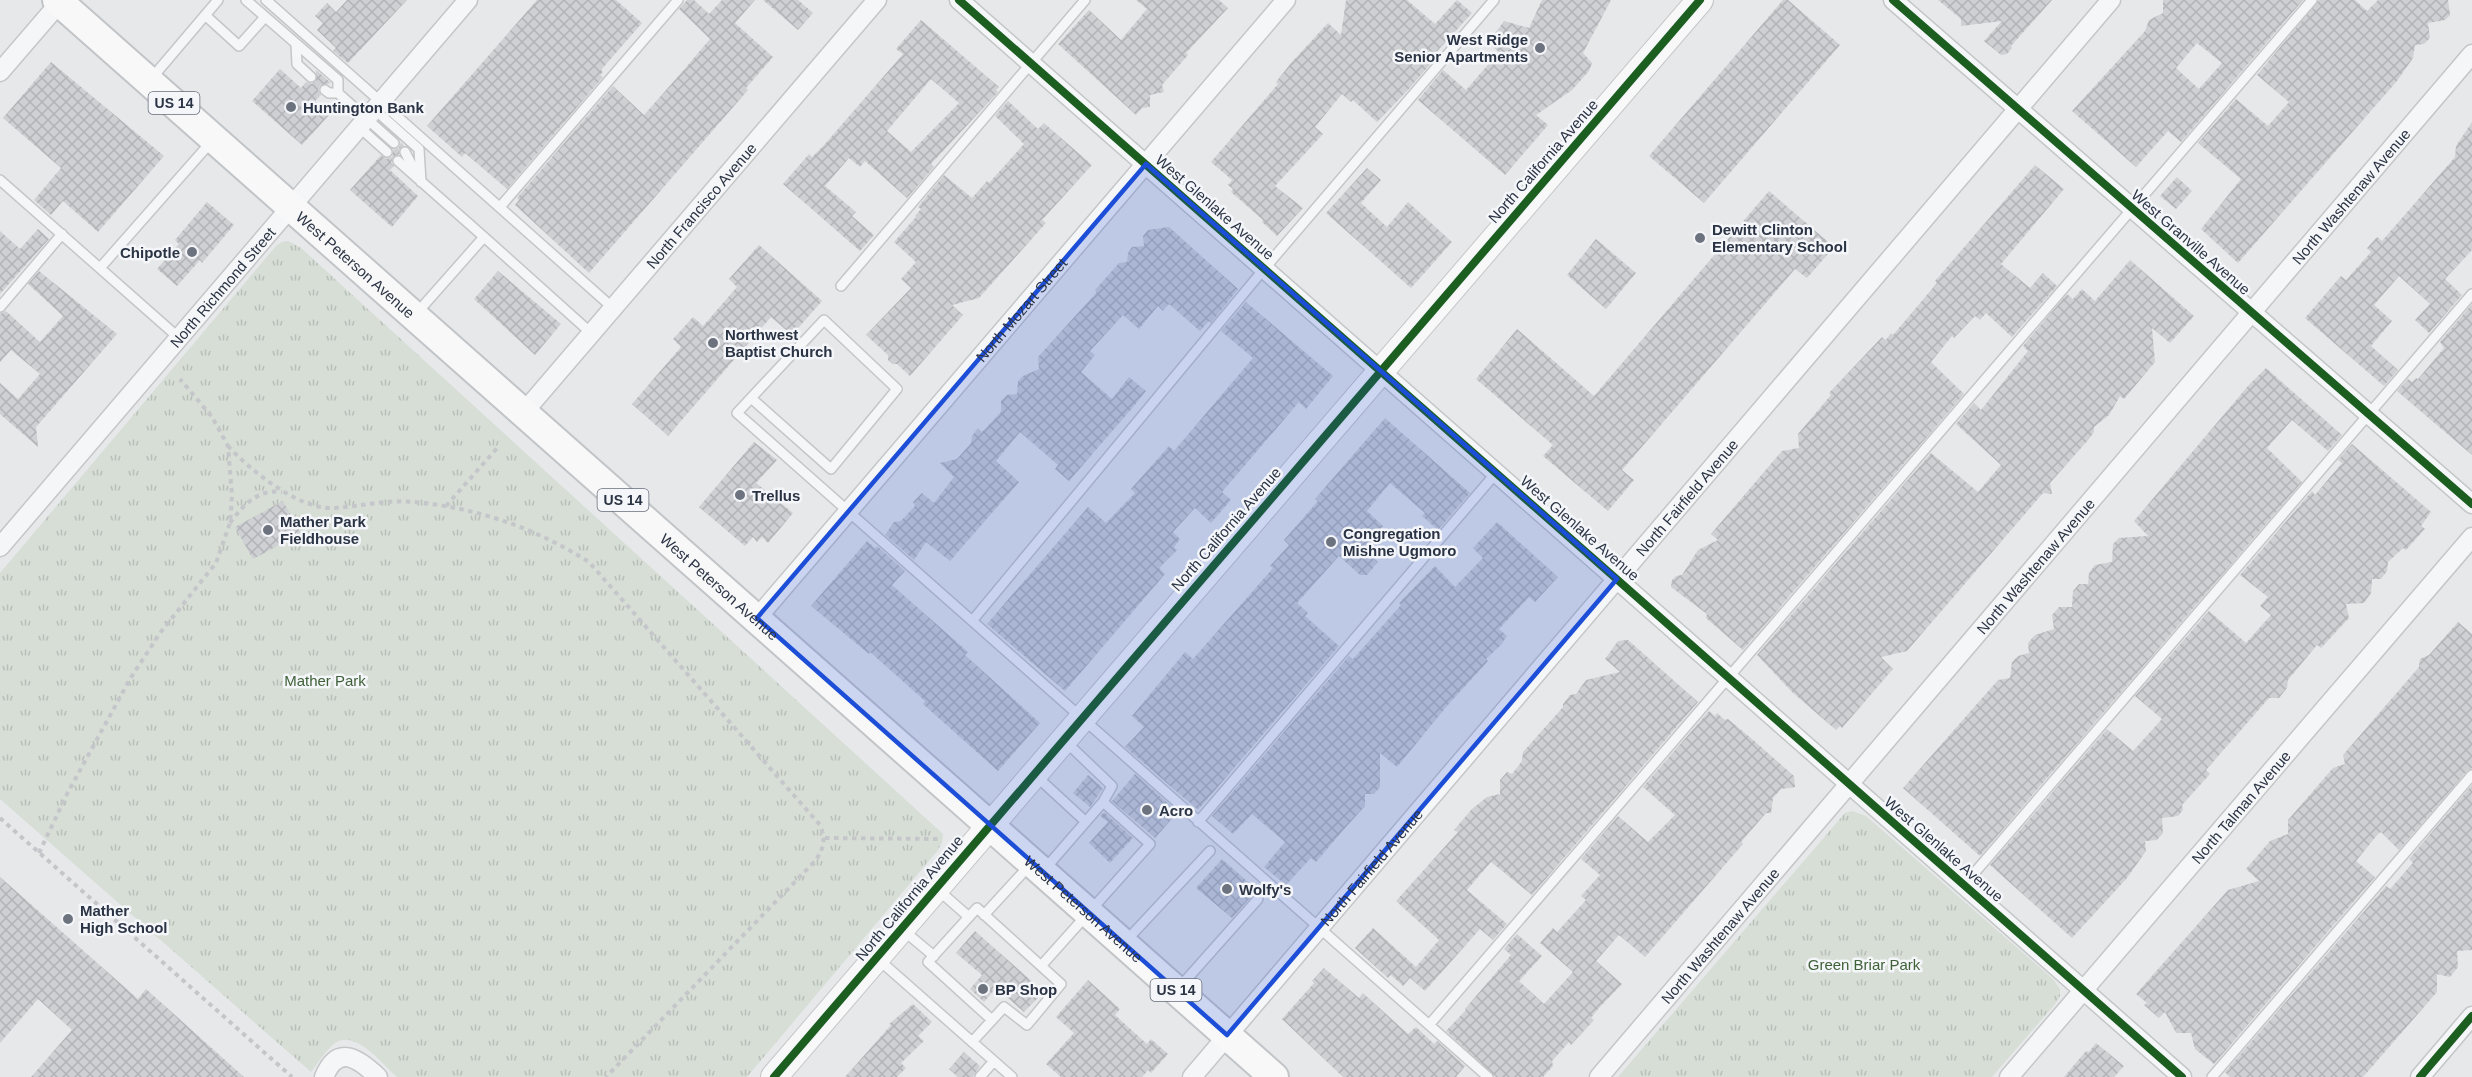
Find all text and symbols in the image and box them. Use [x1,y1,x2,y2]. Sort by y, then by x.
place label: West Ridge Senior Apartments [1394,31,1528,65]
marker: West Ridge Senior Apartments [1533,41,1547,55]
road number: US 14 [148,92,200,114]
street label: North California Avenue [1485,96,1601,226]
place label: Huntington Bank [303,99,424,116]
marker: Huntington Bank [284,100,298,114]
street label: North Washtenaw Avenue [2288,125,2413,267]
street label: North Francisco Avenue [643,139,759,272]
street label: West Glenlake Avenue [1152,151,1278,263]
street label: West Granville Avenue [2128,186,2254,298]
street label: West Peterson Avenue [293,208,418,321]
place label: Dewitt Clinton Elementary School [1712,221,1847,255]
street label: North Richmond Street [166,223,279,351]
marker: Dewitt Clinton Elementary School [1693,231,1707,245]
place label: Chipotle [120,244,180,261]
marker: Chipotle [185,245,199,259]
street label: North Mozart Street [972,254,1071,365]
place label: Northwest Baptist Church [725,326,833,360]
marker: Northwest Baptist Church [706,336,720,350]
street label: North Fairfield Avenue [1632,435,1741,559]
street label: North California Avenue [1168,464,1284,594]
street label: West Glenlake Avenue [1517,472,1643,584]
place label: Trellus [752,487,800,504]
marker: Trellus [733,488,747,502]
road number: US 14 [598,489,648,511]
street label: North Washtenaw Avenue [1973,495,2098,637]
place label: Mather Park Fieldhouse [280,513,367,547]
marker: Mather Park Fieldhouse [261,523,275,537]
place label: Congregation Mishne Ugmoro [1343,525,1456,559]
street label: West Peterson Avenue [657,530,782,643]
marker: Congregation Mishne Ugmoro [1324,535,1338,549]
park label: Mather Park [284,672,366,689]
street label: North Talman Avenue [2188,747,2294,867]
street label: West Glenlake Avenue [1881,793,2007,905]
place label: Acro [1159,802,1193,819]
marker: Acro [1140,803,1154,817]
street label: North Fairfield Avenue [1317,805,1426,929]
street label: North California Avenue [852,832,966,964]
street label: West Peterson Avenue [1021,852,1146,965]
street label: North Washtenaw Avenue [1657,864,1782,1007]
place label: Wolfy's [1239,881,1291,898]
marker: Wolfy's [1220,882,1234,896]
place label: Mather High School [80,902,168,936]
marker: Mather High School [61,912,75,926]
park label: Green Briar Park [1808,956,1921,973]
road number: US 14 [1150,979,1202,1001]
place label: BP Shop [995,981,1057,998]
marker: BP Shop [976,982,990,996]

